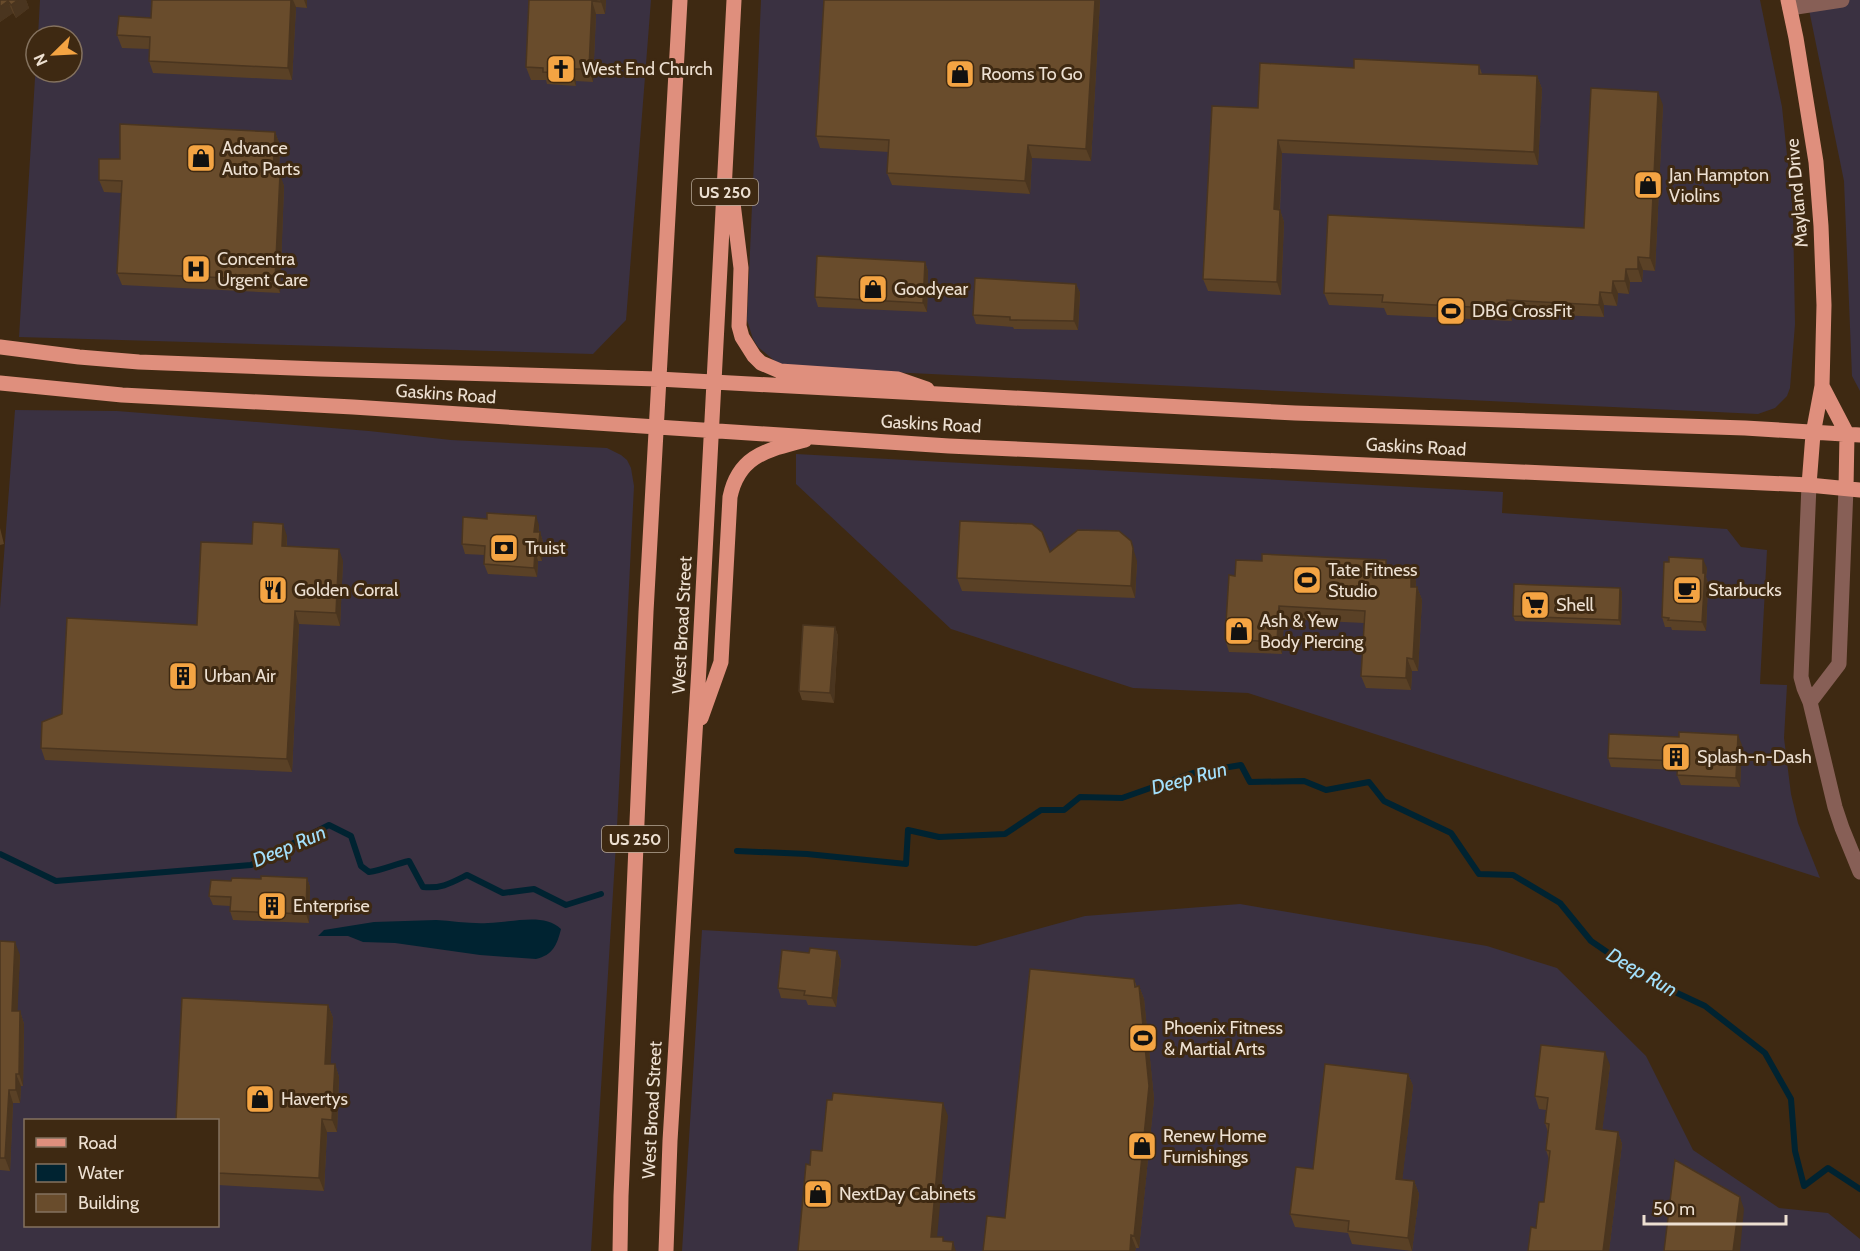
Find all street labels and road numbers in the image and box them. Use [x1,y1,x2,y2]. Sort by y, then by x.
street label: Mayland Drive [1781,138,1813,248]
road number: US 250 [692,179,758,205]
street label: Gaskins Road [395,380,497,408]
street label: Gaskins Road [880,410,982,438]
street label: Gaskins Road [1365,433,1467,461]
street label: West Broad Street [667,555,697,695]
road number: US 250 [602,826,668,852]
street label: West Broad Street [637,1040,667,1180]

